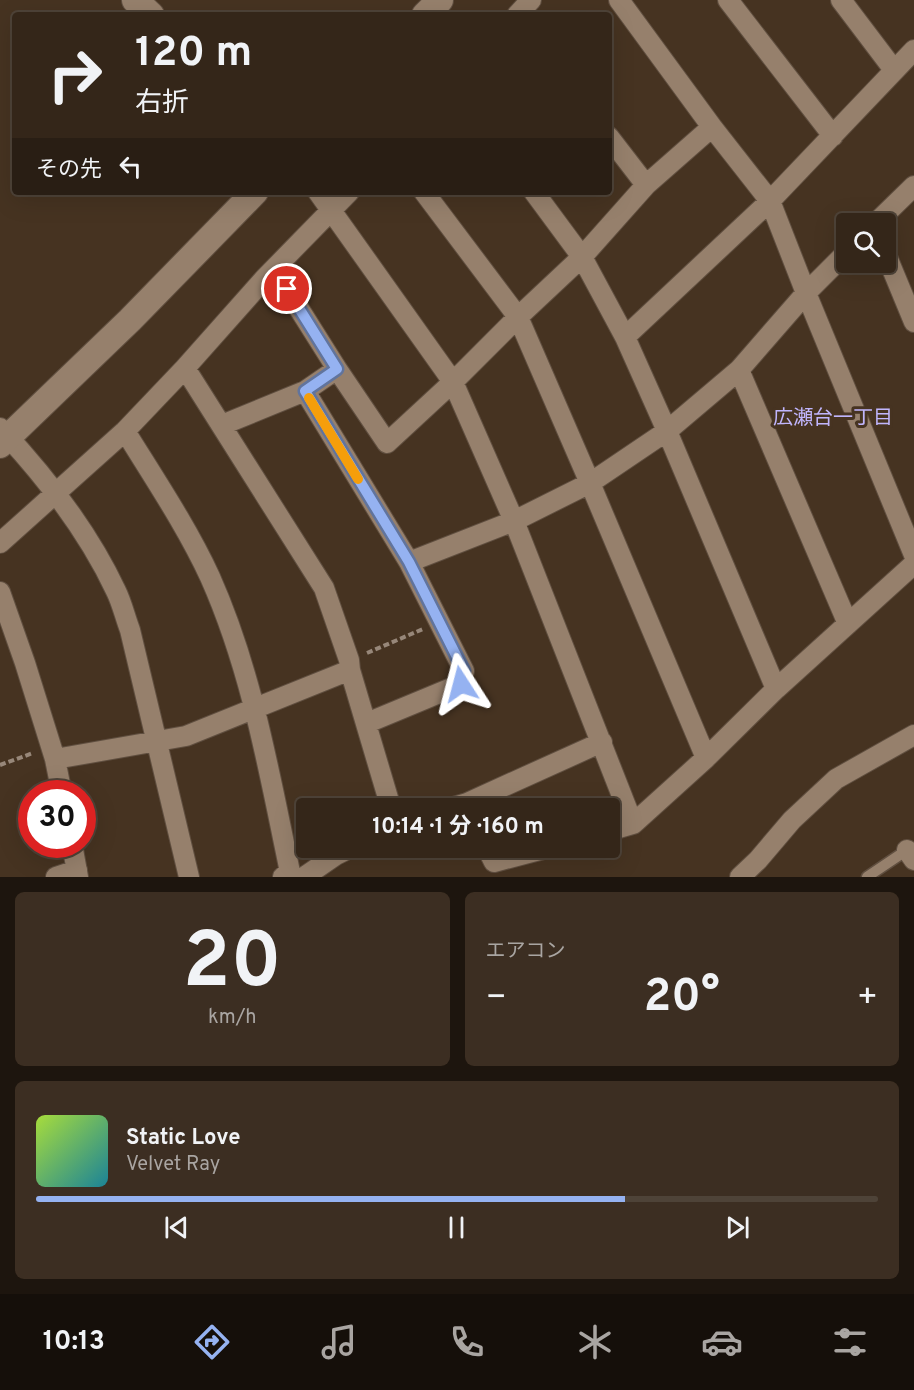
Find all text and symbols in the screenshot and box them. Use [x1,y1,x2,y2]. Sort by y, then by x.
text: 120 m [135,28,252,81]
icon: right [36,36,114,114]
text: 右折 [135,87,189,121]
icon: left [114,150,147,183]
text: その先 [36,157,102,184]
map controls [836,213,896,273]
button: search [836,213,896,273]
pin [261,263,312,314]
icon: arrive [270,272,303,305]
district label: 広瀬台一丁目 [773,406,893,432]
position arrow [429,652,493,716]
speed limit sign: 30 [18,780,96,858]
text: 10:14 · 1 分 · 160 m [372,814,544,841]
text: 20 [183,916,282,1015]
text: エアコン [486,939,566,965]
text: 20° [644,970,720,1027]
text: − [486,978,507,1020]
text: + [857,978,878,1020]
text: km/h [208,1005,257,1031]
text: Static Love [126,1125,240,1152]
text: Velvet Ray [126,1152,220,1178]
icon: previous [160,1211,193,1244]
icon: pause [440,1211,473,1244]
icon: next [721,1211,754,1244]
icon: directions [191,1321,233,1363]
icon: music [318,1321,360,1363]
icon: phone [446,1321,488,1363]
icon: climate [574,1321,616,1363]
icon: car [701,1321,743,1363]
icon: filters [829,1321,871,1363]
text: 10:13 [43,1325,105,1359]

